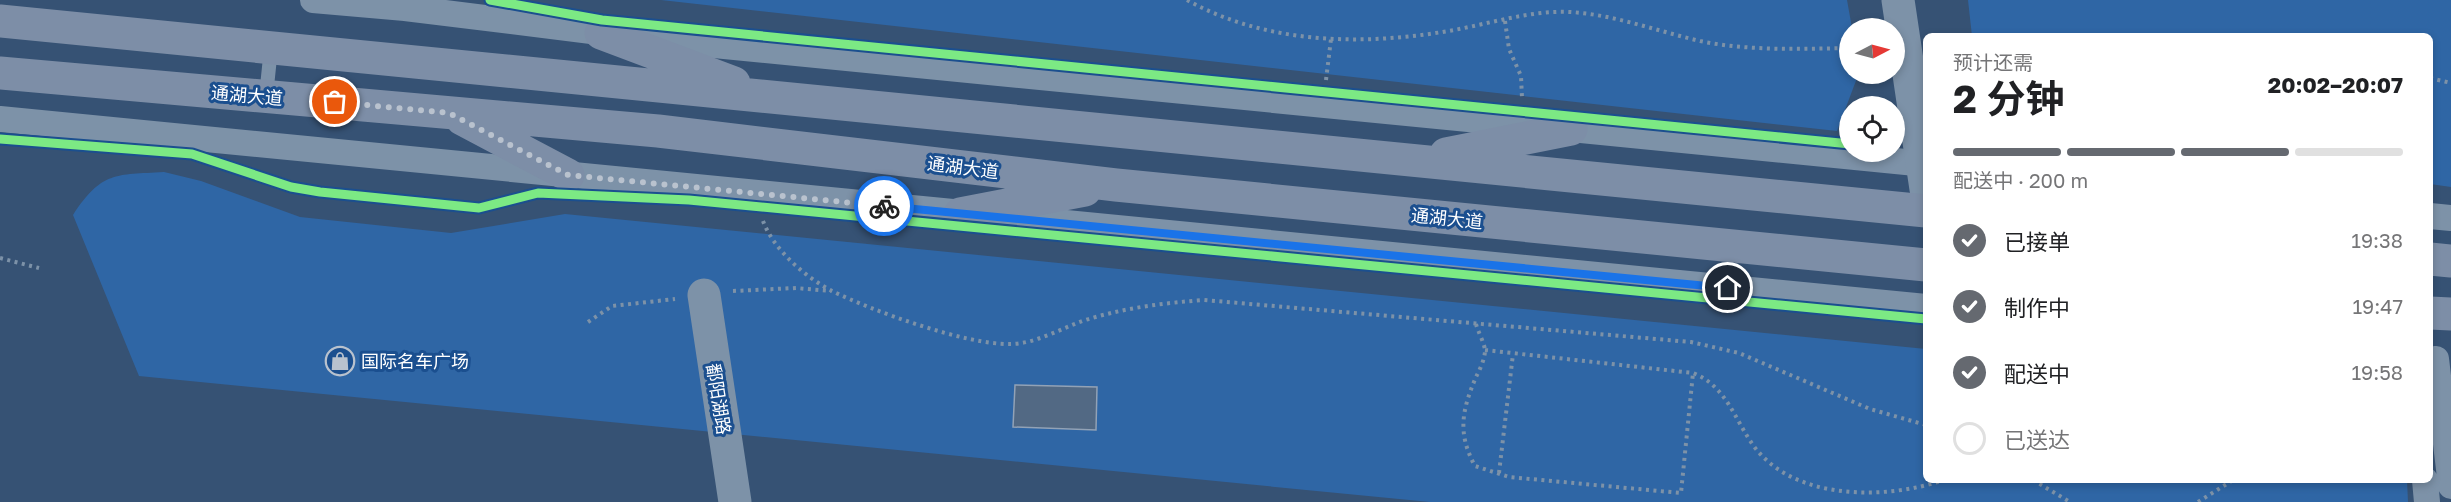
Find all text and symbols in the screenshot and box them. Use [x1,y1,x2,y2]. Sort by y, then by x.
north arrow [1839,18,1905,84]
map controls [1839,18,1905,162]
text: 预计还需 [1953,50,2033,74]
text: 20:02–20:07 [2268,71,2403,98]
text: 2 分钟 [1953,75,2065,122]
pin [309,76,360,127]
street label: 通湖大道 [210,81,284,109]
icon: bag [318,85,351,118]
button: locate [1839,96,1905,162]
street label: 通湖大道 [926,152,1000,182]
text: 配送中 · 200 m [1953,168,2088,192]
courier [854,176,914,236]
icon: bike [868,190,901,223]
street label: 通湖大道 [1410,203,1484,233]
icon: check [1953,224,1986,257]
text: 已接单 [2004,228,2070,255]
text: 19:38 [2351,228,2403,252]
pin [1702,262,1753,313]
icon: home [1711,271,1744,304]
icon: check [1953,290,1986,323]
text: 制作中 [2004,294,2070,321]
text: 19:47 [2352,294,2403,318]
shop icon: 国际名车广场 [324,345,356,377]
place label: 国际名车广场 [361,350,469,372]
icon: check [1953,356,1986,389]
text: 配送中 [2004,360,2070,387]
text: 19:58 [2351,360,2403,384]
street label: 鄱阳湖路 [703,362,735,436]
text: 已送达 [2004,426,2070,453]

